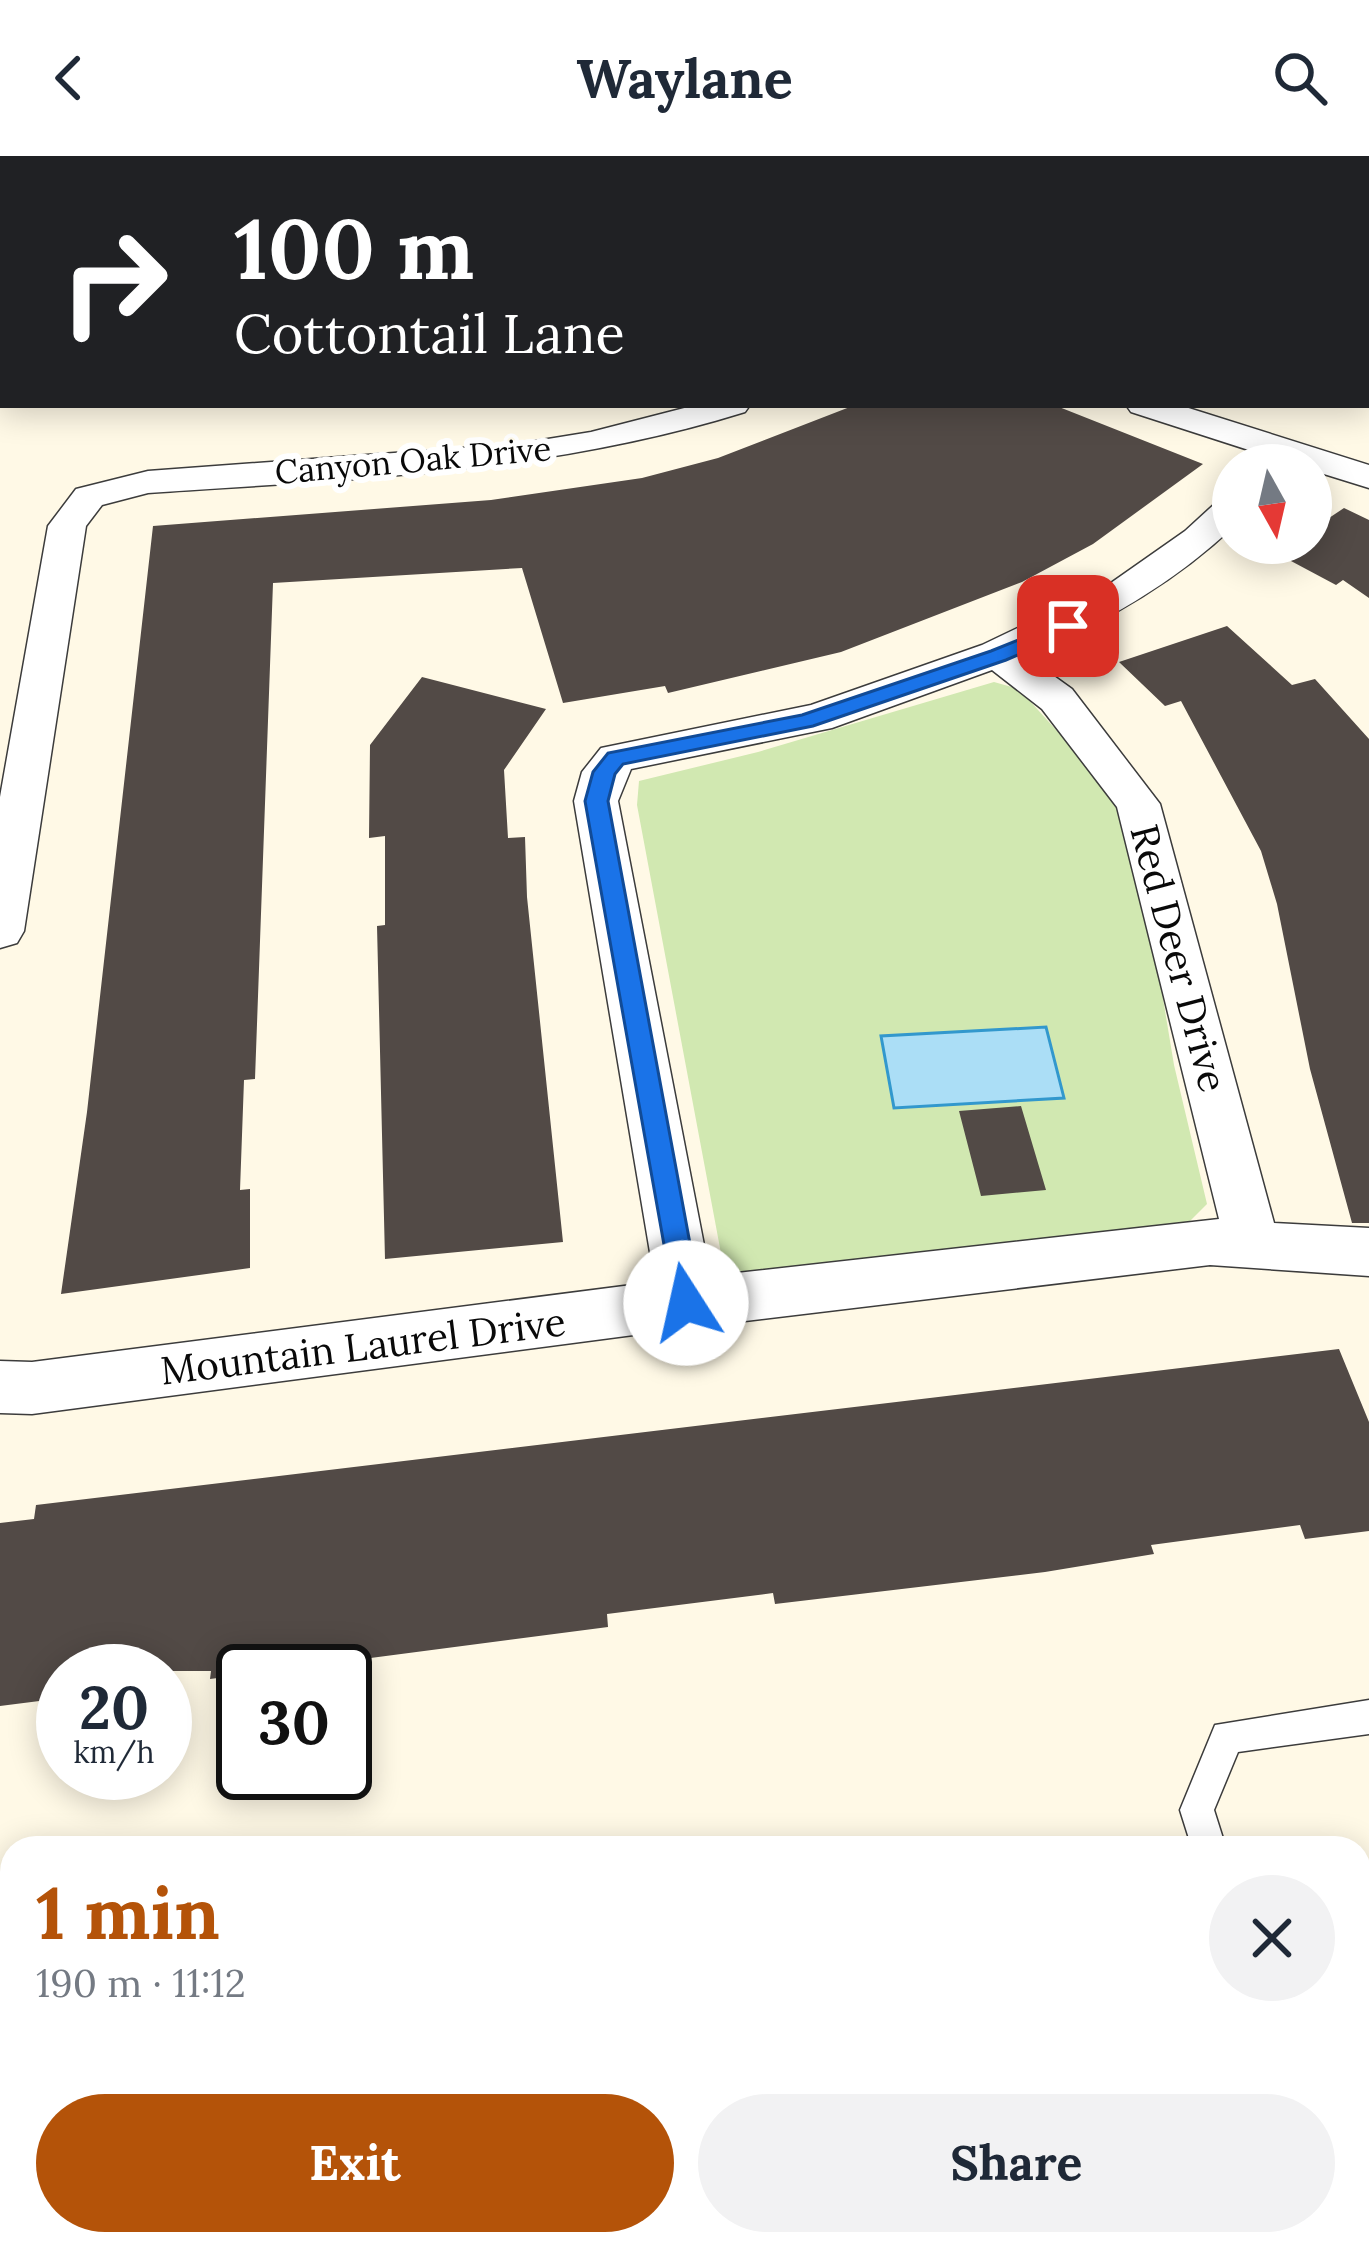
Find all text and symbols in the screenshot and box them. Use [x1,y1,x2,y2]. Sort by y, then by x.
text: Waylane [576,44,793,113]
icon: back [36,45,102,111]
icon: search [1267,45,1333,111]
text: 100 m [234,194,474,302]
icon: right [36,204,192,360]
text: Cottontail Lane [234,299,625,368]
street label: Canyon Oak Drive [273,427,553,493]
north arrow [1212,444,1332,564]
map controls [1212,444,1332,564]
pin [1017,575,1119,677]
icon: arrive [1035,593,1101,659]
street label: Red Deer Drive [1119,819,1239,1097]
position arrow [623,1240,749,1366]
street label: Mountain Laurel Drive [158,1296,568,1396]
speed limit sign: 30 [216,1644,372,1800]
text: 20 [79,1669,149,1745]
text: km/h [73,1733,155,1771]
text: 1 min [36,1867,220,1959]
button: close [1209,1875,1335,2001]
text: 190 m · 11:12 [36,1958,246,2008]
button: Exit [36,2094,674,2232]
button: Share [698,2094,1335,2232]

